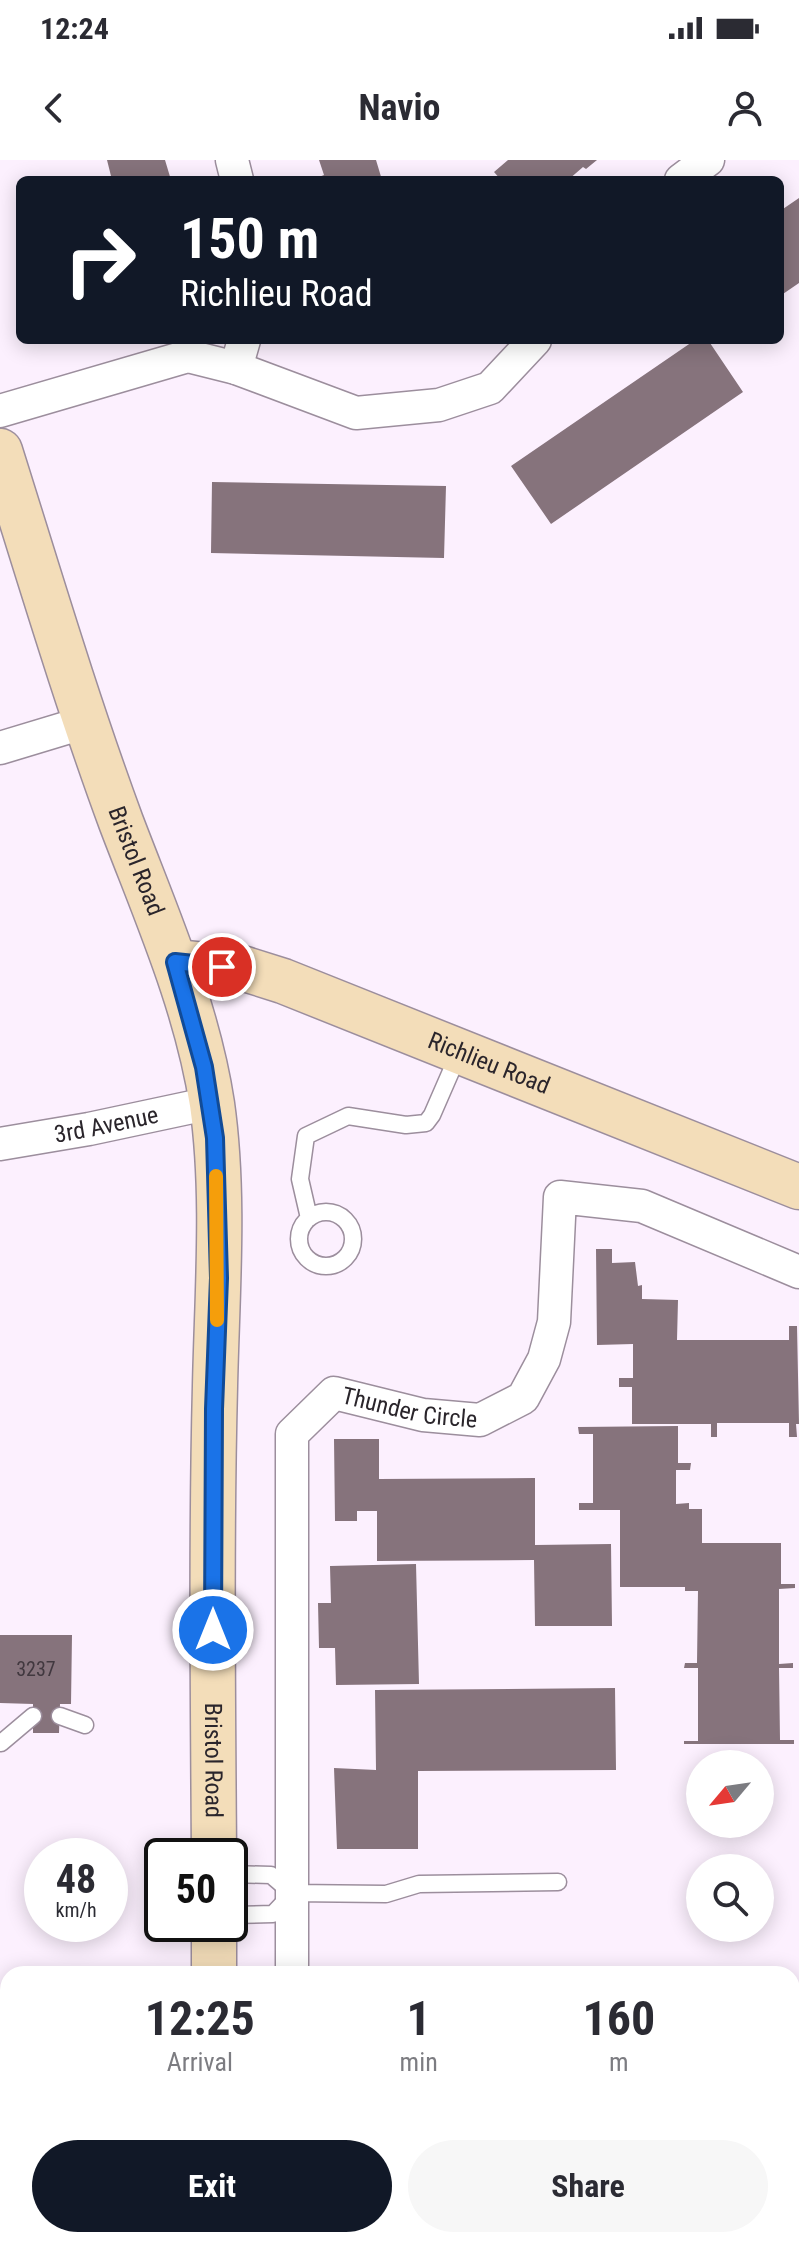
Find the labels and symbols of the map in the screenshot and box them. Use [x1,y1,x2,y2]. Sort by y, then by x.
street label: Bristol Road [102,802,170,920]
pin [188,933,256,1001]
street label: Richlieu Road [424,1026,554,1100]
street label: 3rd Avenue [52,1101,161,1149]
street label: Thunder Circle [339,1381,478,1434]
position arrow [171,1588,255,1672]
house number: 3237 [16,1657,56,1681]
street label: Bristol Road [199,1703,228,1818]
north arrow [686,1750,774,1838]
speed limit sign: 50 [144,1838,248,1942]

